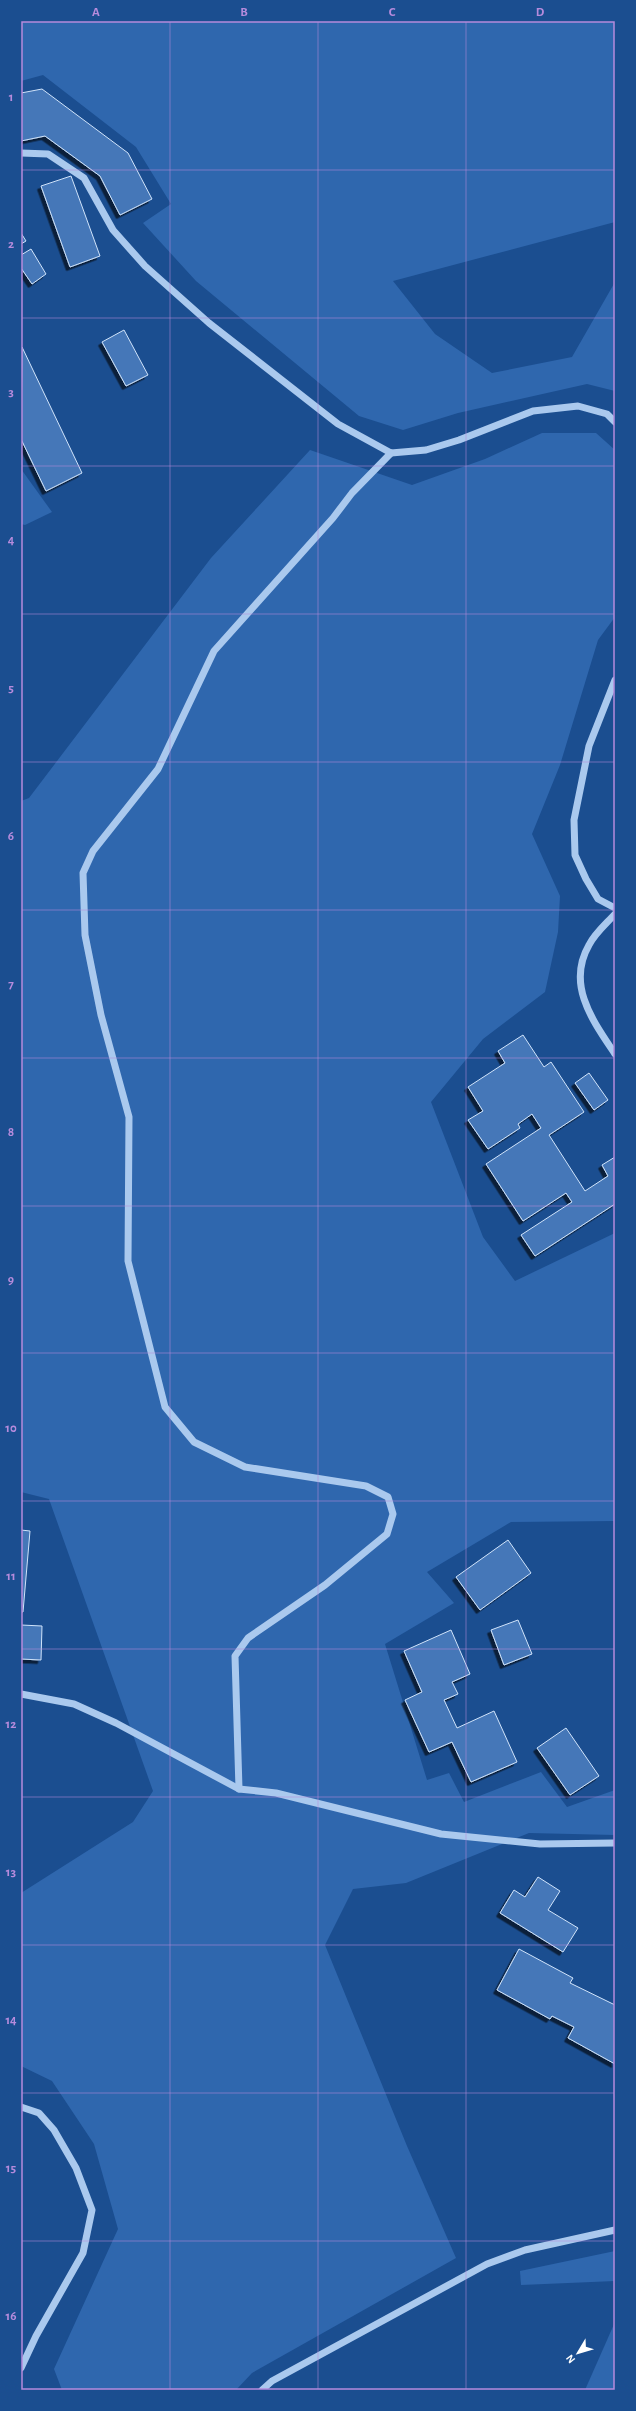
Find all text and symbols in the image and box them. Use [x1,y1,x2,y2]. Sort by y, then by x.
text: A [92,6,100,19]
text: B [240,6,248,19]
text: C [389,6,396,19]
text: D [536,6,545,19]
text: 1 [9,91,13,104]
text: 2 [8,238,14,251]
text: 3 [8,386,14,399]
text: 4 [8,534,15,547]
text: 5 [8,682,14,695]
text: 6 [8,830,14,843]
text: 7 [8,978,14,991]
text: 8 [8,1126,14,1139]
text: 9 [8,1274,14,1287]
text: 10 [5,1422,17,1435]
text: 11 [6,1570,16,1583]
text: 12 [6,1718,16,1731]
text: 13 [6,1866,17,1879]
text: 14 [5,2014,17,2027]
text: 15 [6,2162,17,2175]
text: 16 [6,2310,16,2323]
north arrow [558,2333,598,2373]
text: N [564,2352,577,2365]

